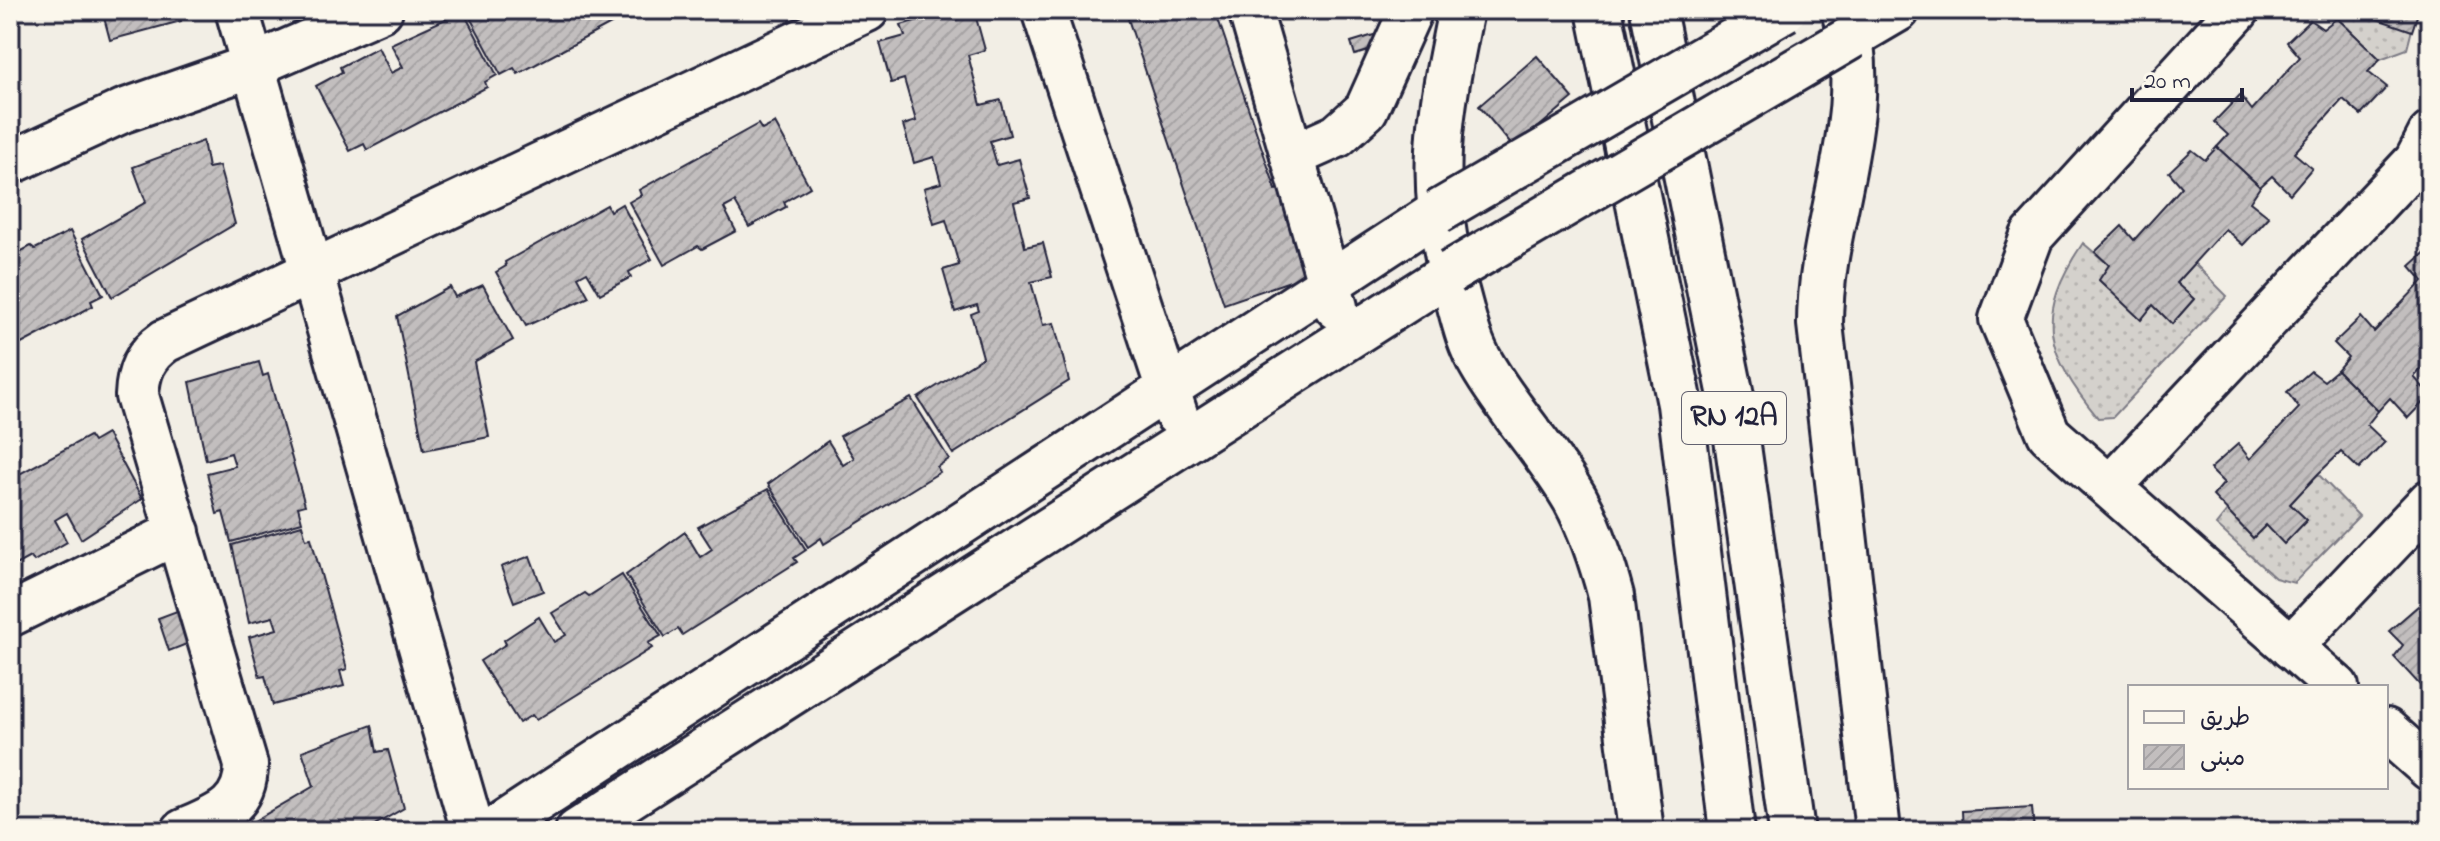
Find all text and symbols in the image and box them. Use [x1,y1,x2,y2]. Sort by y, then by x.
scale bar [2132,52,2242,102]
text: 20 m [2144,65,2191,100]
road number: RN 12A [1682,392,1786,444]
legend [2128,685,2388,789]
text: طريق [2200,702,2250,737]
text: مبنى [2200,742,2245,777]

